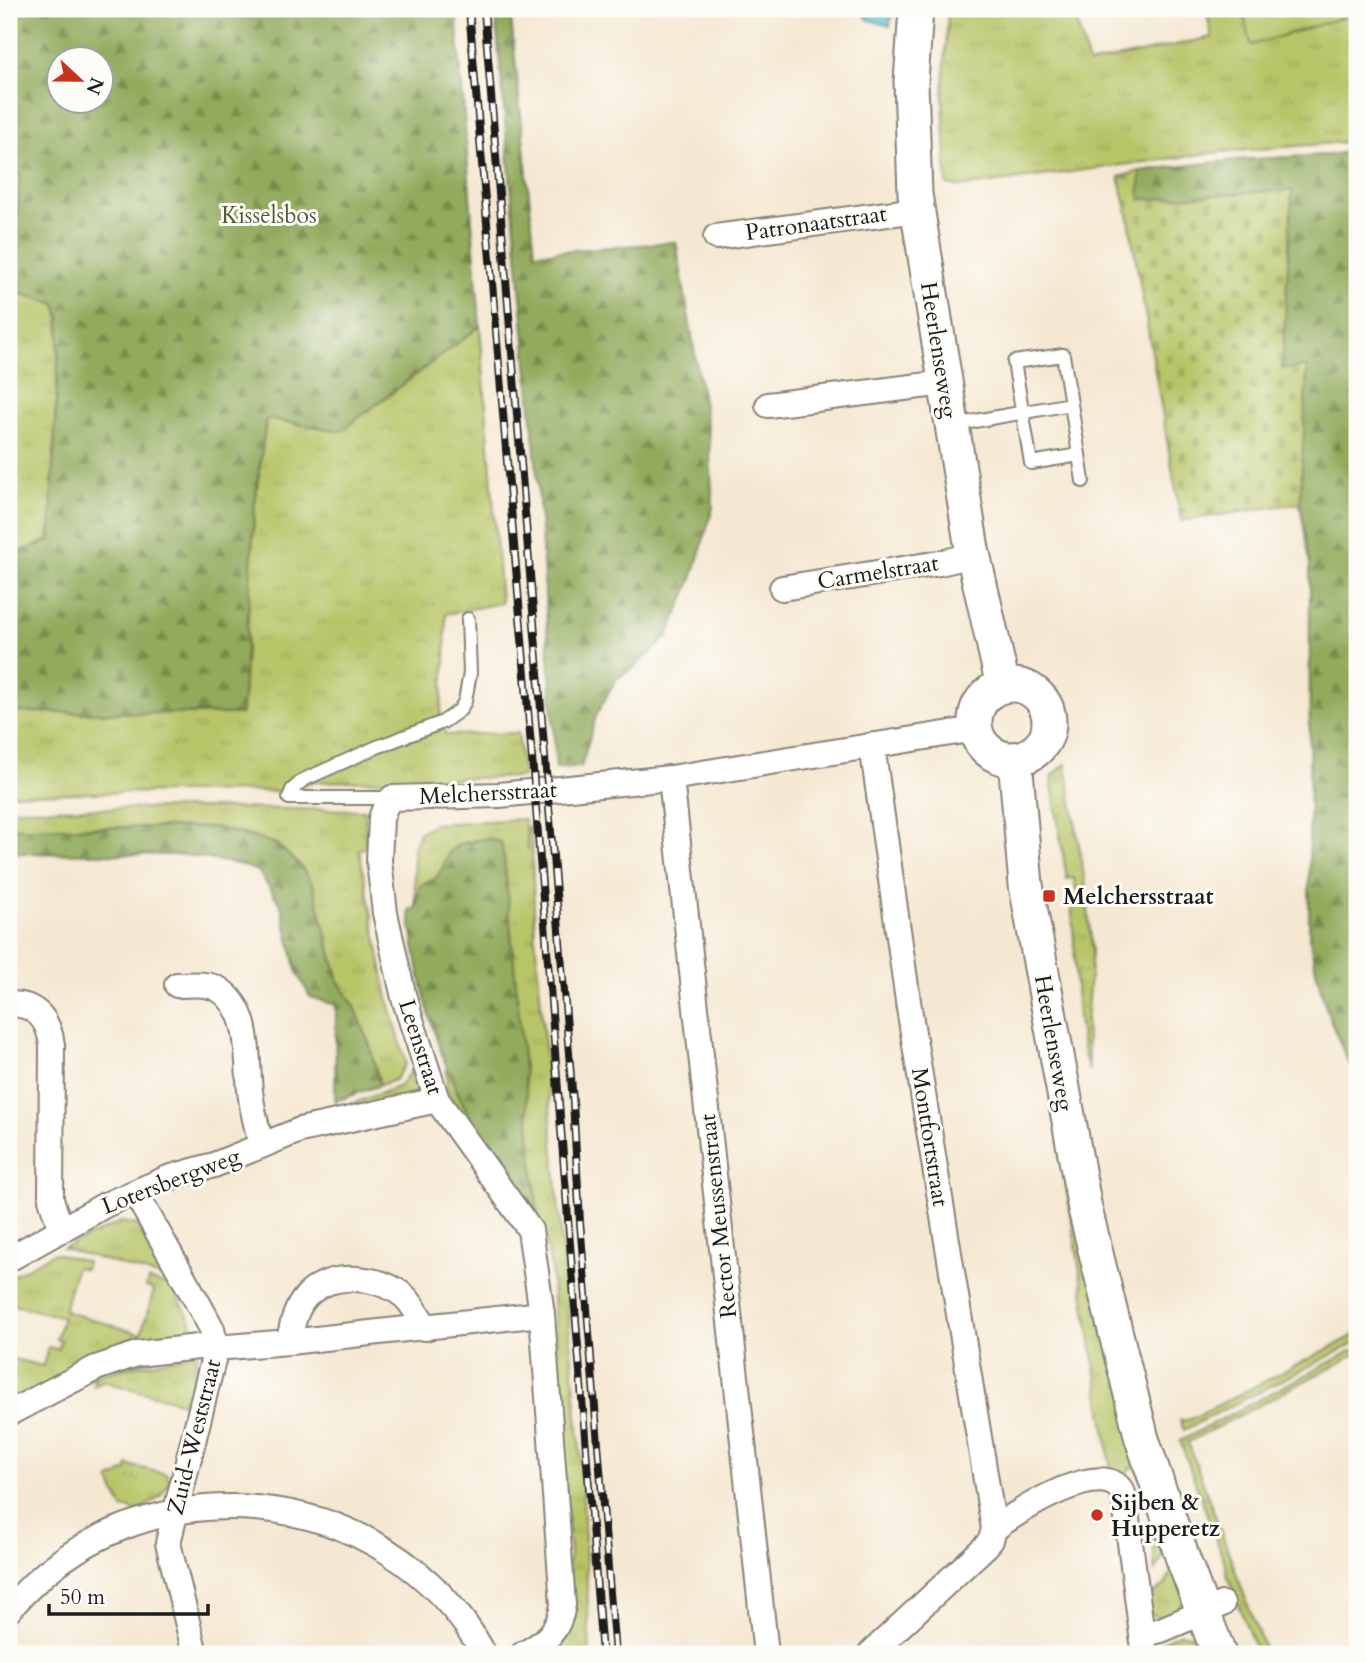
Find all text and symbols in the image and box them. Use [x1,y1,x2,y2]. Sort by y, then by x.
north arrow [46,46,116,116]
text: N [80,73,110,99]
street label: Patronaatstraat [743,198,889,248]
park label: Kisselsbos [221,200,317,231]
street label: Heerlenseweg [913,280,965,421]
street label: Carmelstraat [815,547,941,597]
street label: Melchersstraat [418,774,558,812]
place label: Melchersstraat [1063,881,1214,912]
marker: Melchersstraat [1041,888,1057,904]
street label: Heerlenseweg [1027,972,1081,1114]
street label: Leenstraat [391,995,451,1099]
street label: Montfortstraat [904,1065,956,1209]
street label: Rector Meussenstraat [692,1112,744,1320]
street label: Lotersbergweg [97,1140,245,1222]
street label: Zuid-Weststraat [160,1356,228,1518]
place label: Sijben & Hupperetz [1111,1487,1220,1544]
marker: Sijben & Hupperetz [1089,1507,1105,1523]
scale bar [49,1572,208,1616]
text: 50 m [60,1583,105,1612]

